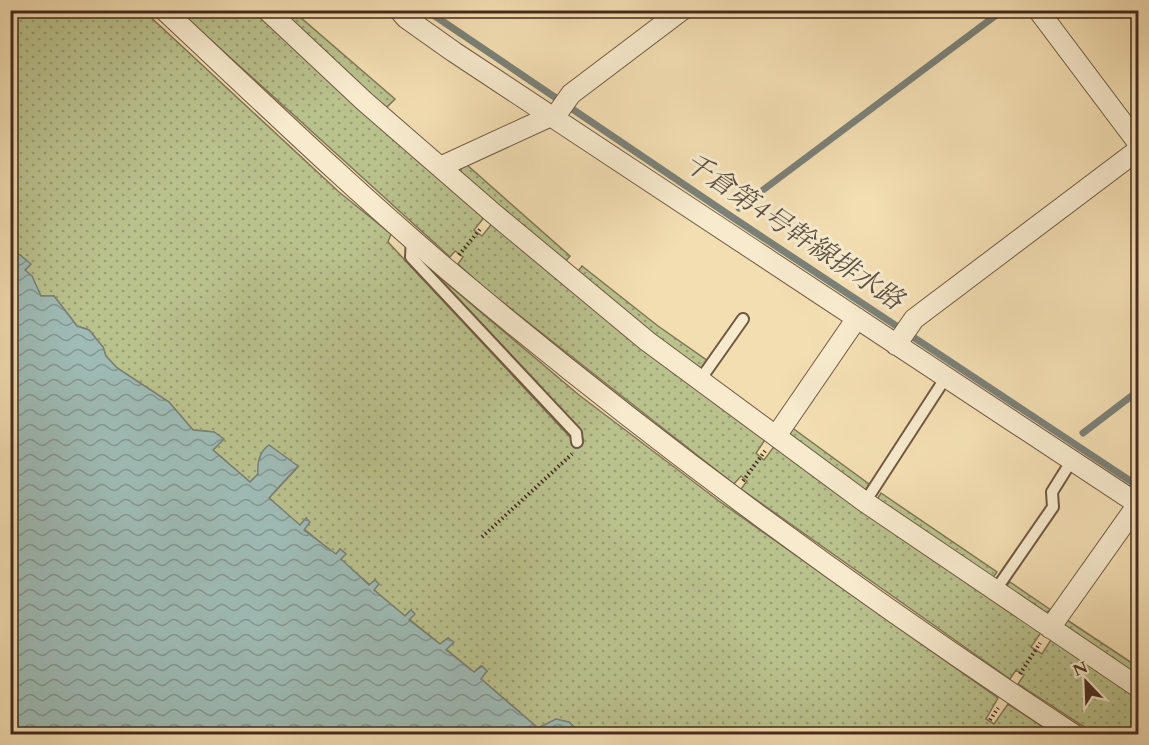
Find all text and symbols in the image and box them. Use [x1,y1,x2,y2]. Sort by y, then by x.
water label: 千倉第4号幹線排水路 [677,144,912,320]
north arrow [1056,652,1116,712]
text: N [1070,656,1091,682]

